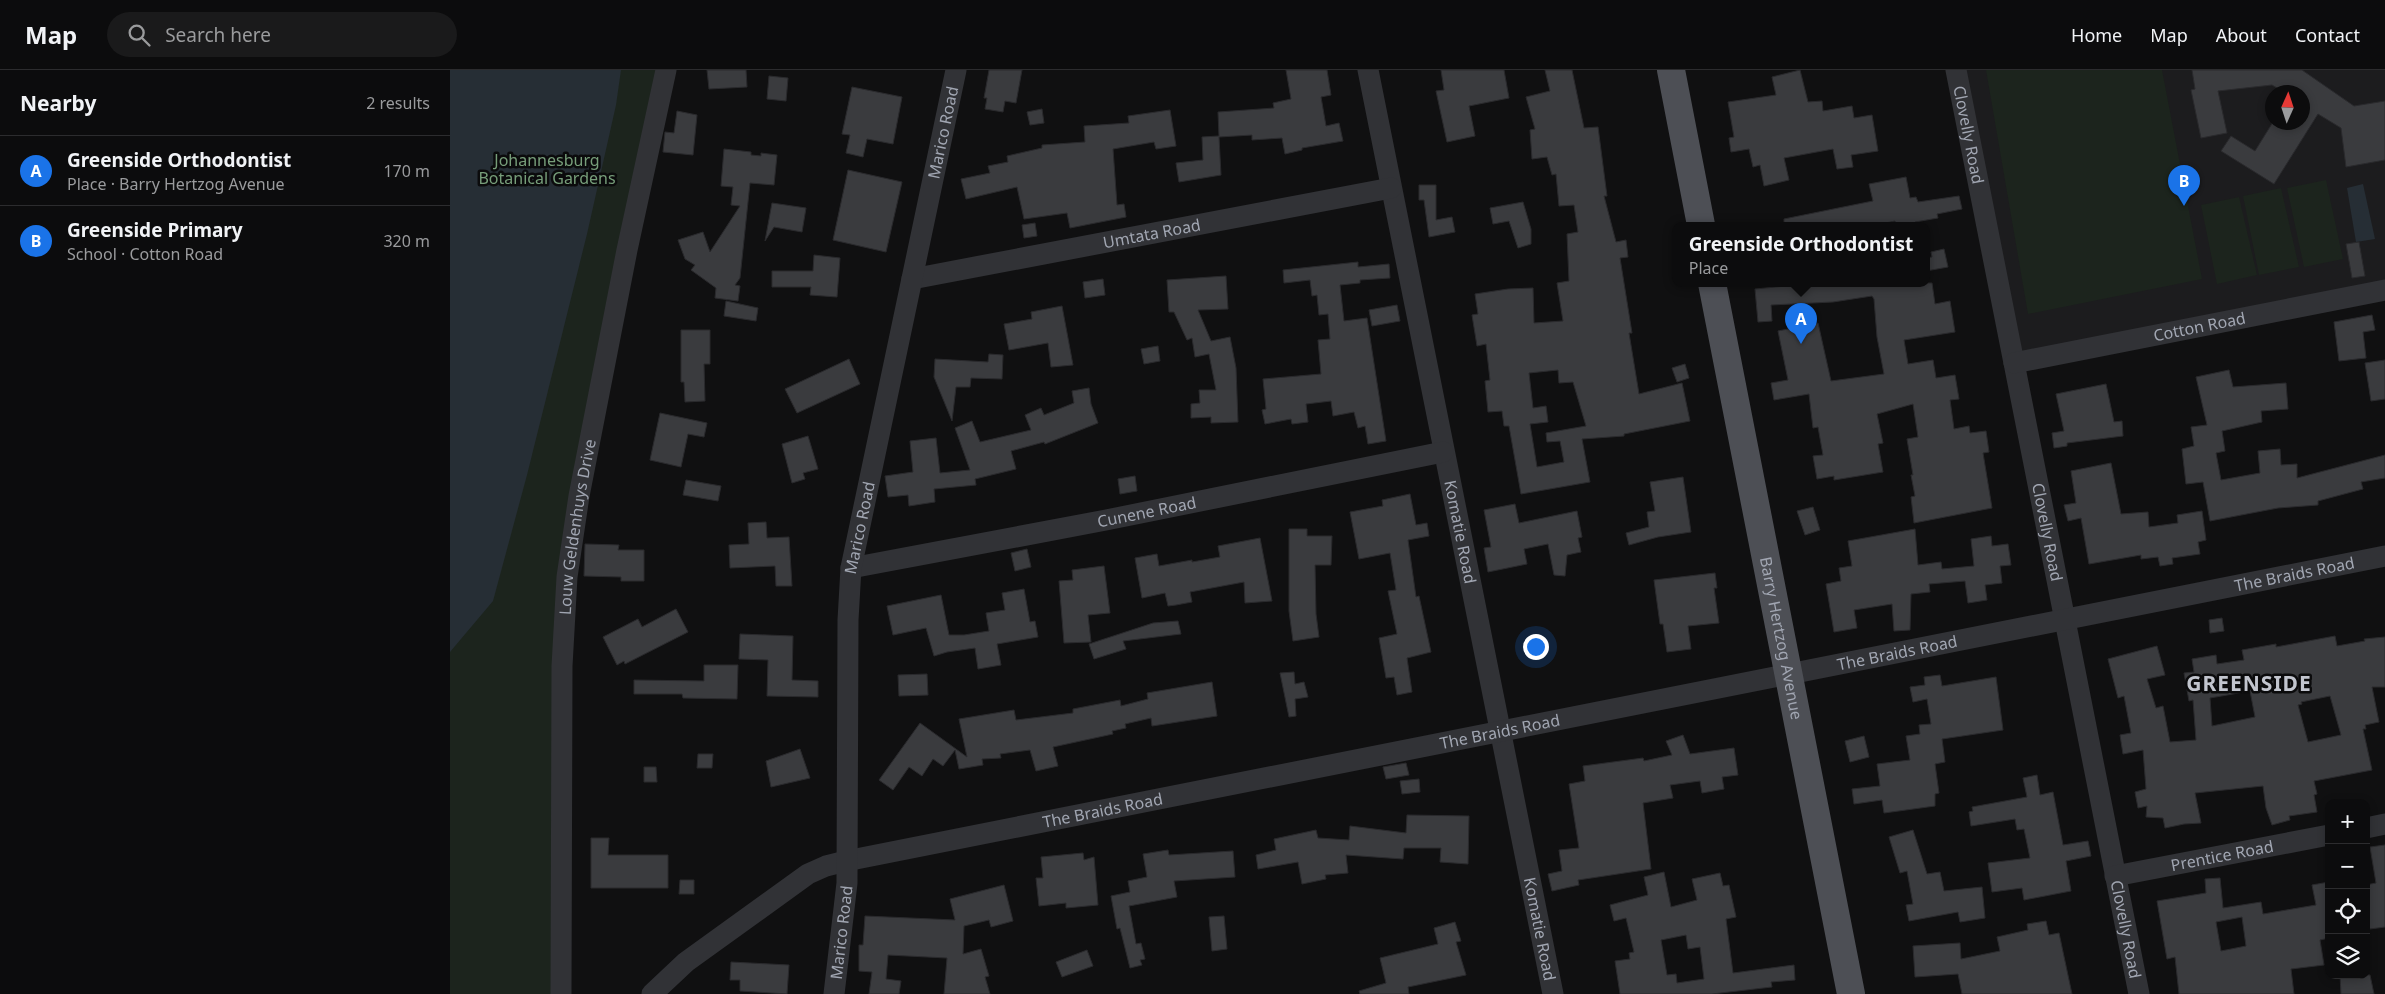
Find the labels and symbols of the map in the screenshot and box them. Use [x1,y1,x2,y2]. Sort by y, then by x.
street label: Marico Road [922,84,963,181]
street label: Clovelly Road [1948,84,1989,186]
north arrow [2265,85,2310,130]
park label: Johannesburg Botanical Gardens [478,149,616,189]
pin: B [2168,165,2200,206]
street label: Umtata Road [1101,213,1202,253]
pin: A [1785,303,1817,344]
street label: Cotton Road [2151,307,2247,346]
street label: Louw Geldenhuys Drive [554,437,601,616]
street label: Komatie Road [1439,478,1482,586]
street label: Marico Road [839,479,880,576]
street label: Clovelly Road [2027,481,2068,583]
street label: Cunene Road [1095,491,1198,532]
street label: The Braids Road [2232,551,2356,597]
street label: Barry Hertzog Avenue [1755,555,1808,722]
street label: The Braids Road [1835,630,1959,675]
your location [1523,634,1549,660]
district label: GREENSIDE [2186,669,2312,697]
street label: The Braids Road [1438,709,1562,754]
street label: The Braids Road [1041,788,1165,833]
street label: Prentice Road [2169,835,2275,876]
street label: Komatie Road [1519,875,1561,983]
street label: Clovelly Road [2106,878,2147,980]
street label: Marico Road [825,884,858,981]

